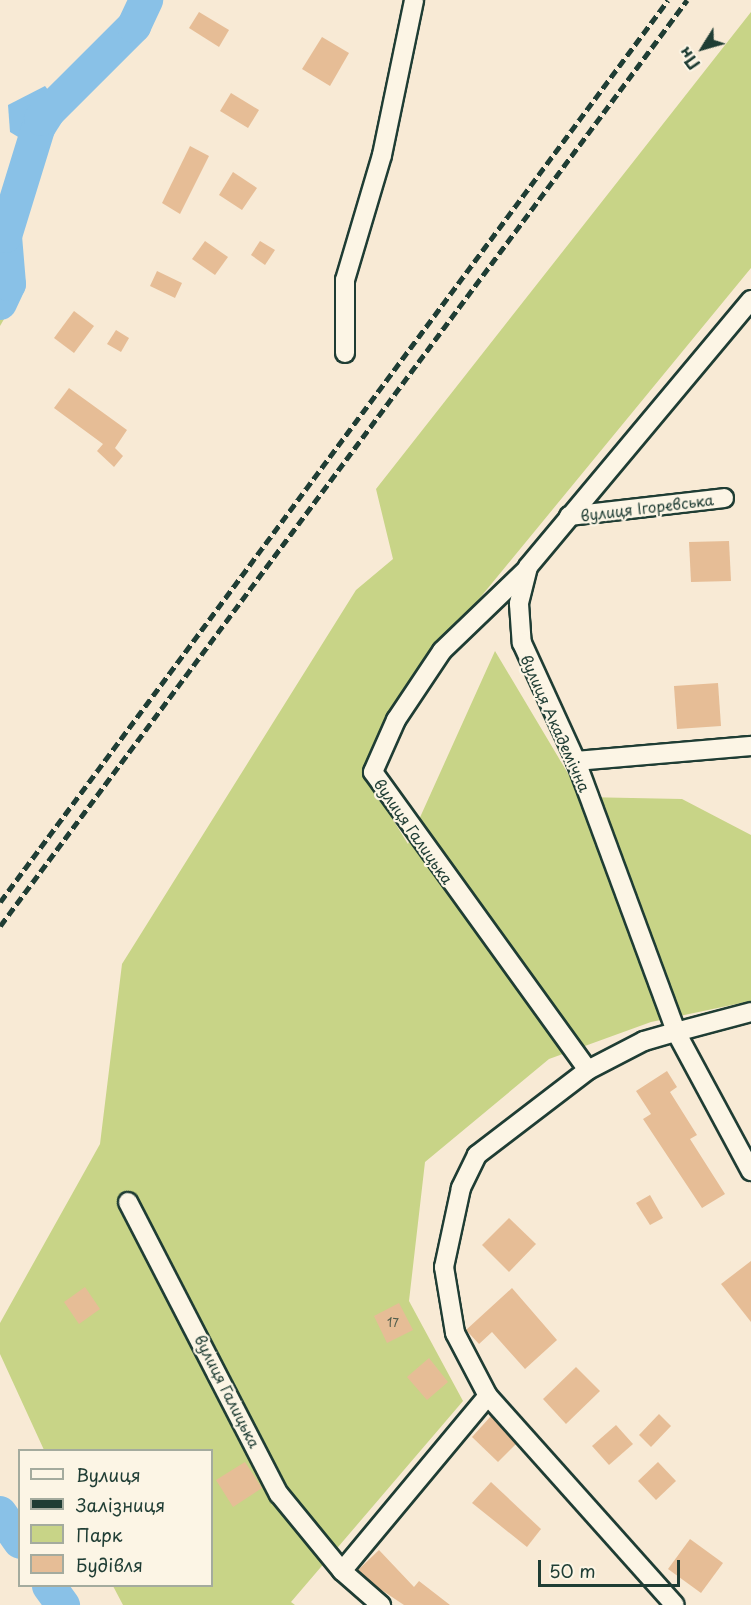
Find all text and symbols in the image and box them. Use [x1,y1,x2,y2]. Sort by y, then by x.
north arrow [673,18,733,78]
text: Пн [672,42,705,75]
street label: вулиця Ігоревська [579,490,715,524]
street label: вулиця Академічна [518,652,594,794]
street label: вулиця Галицька [371,775,457,887]
house number: 17 [387,1316,399,1330]
street label: вулиця Галицька [192,1331,264,1451]
legend [18,1449,213,1587]
text: Вулиця [76,1461,141,1488]
text: Залізниця [76,1491,165,1518]
text: Парк [76,1521,122,1548]
scale bar [541,1548,684,1586]
text: Будівля [76,1551,143,1578]
text: 50 m [549,1557,596,1584]

